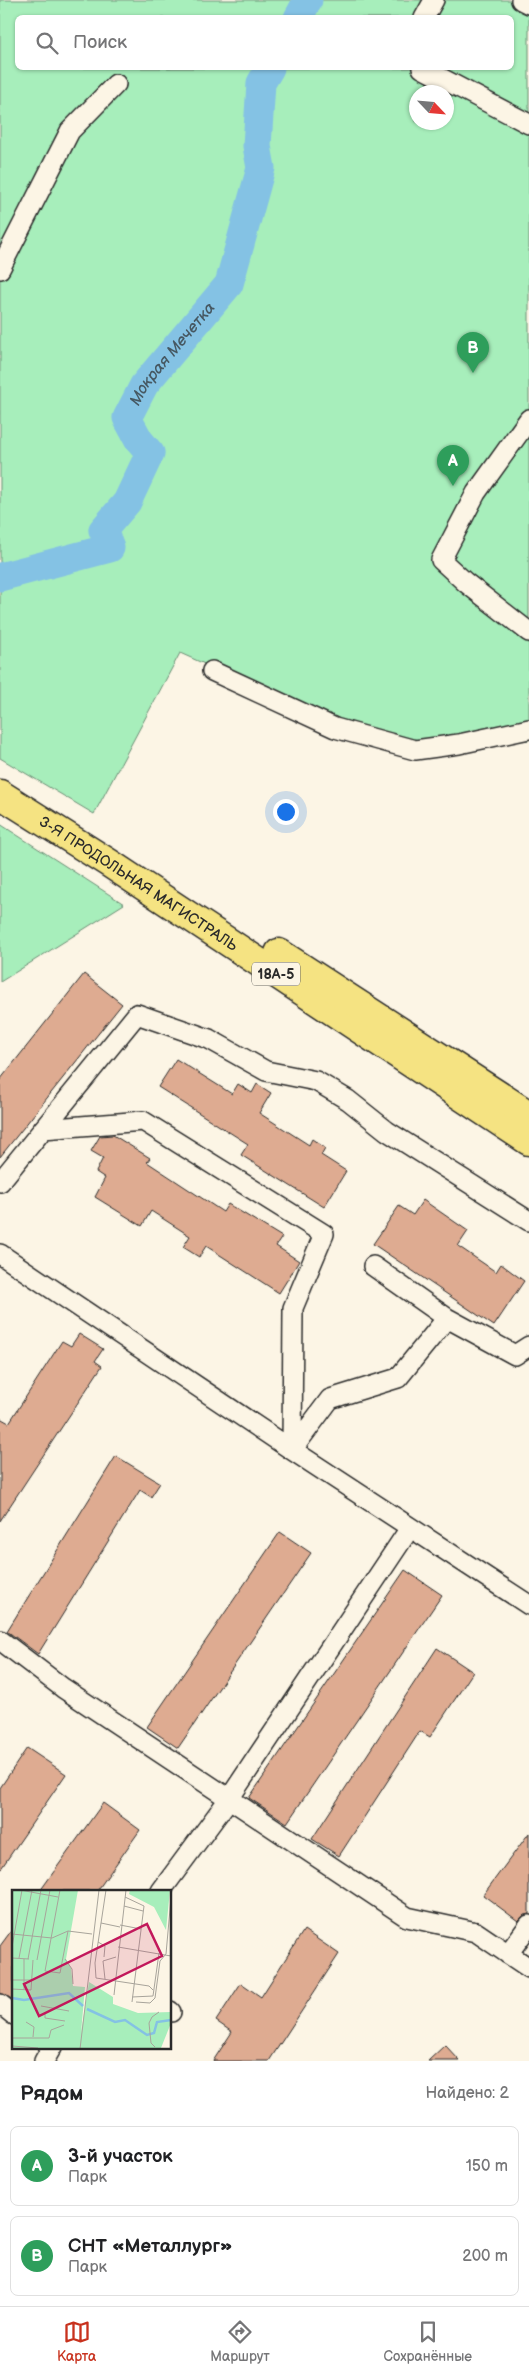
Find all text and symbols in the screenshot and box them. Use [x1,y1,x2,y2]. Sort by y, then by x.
search box [15,15,514,70]
icon: search [33,29,61,57]
text: Поиск [73,31,127,54]
north arrow [409,85,454,130]
water label: Мокрая Мечетка [126,298,219,409]
pin: B [457,332,489,373]
pin: A [437,445,469,486]
your location [273,799,299,825]
street label: 3-Я ПРОДОЛЬНАЯ МАГИСТРАЛЬ [36,812,242,955]
road number: 18А-5 [252,962,300,986]
inset map [12,1890,171,2048]
text: Рядом [20,2081,83,2106]
text: Найдено: 2 [425,2084,509,2103]
text: 3-й участок [68,2145,173,2168]
text: A [32,2157,42,2176]
text: 150 m [466,2157,508,2176]
text: Парк [68,2168,107,2187]
text: СНТ «Металлург» [68,2235,232,2258]
text: B [31,2247,43,2266]
text: 200 m [462,2247,508,2266]
text: Парк [68,2258,107,2277]
tab: Карта [57,2318,96,2365]
tab: Маршрут [210,2318,270,2365]
tab: Сохранённые [384,2318,472,2365]

